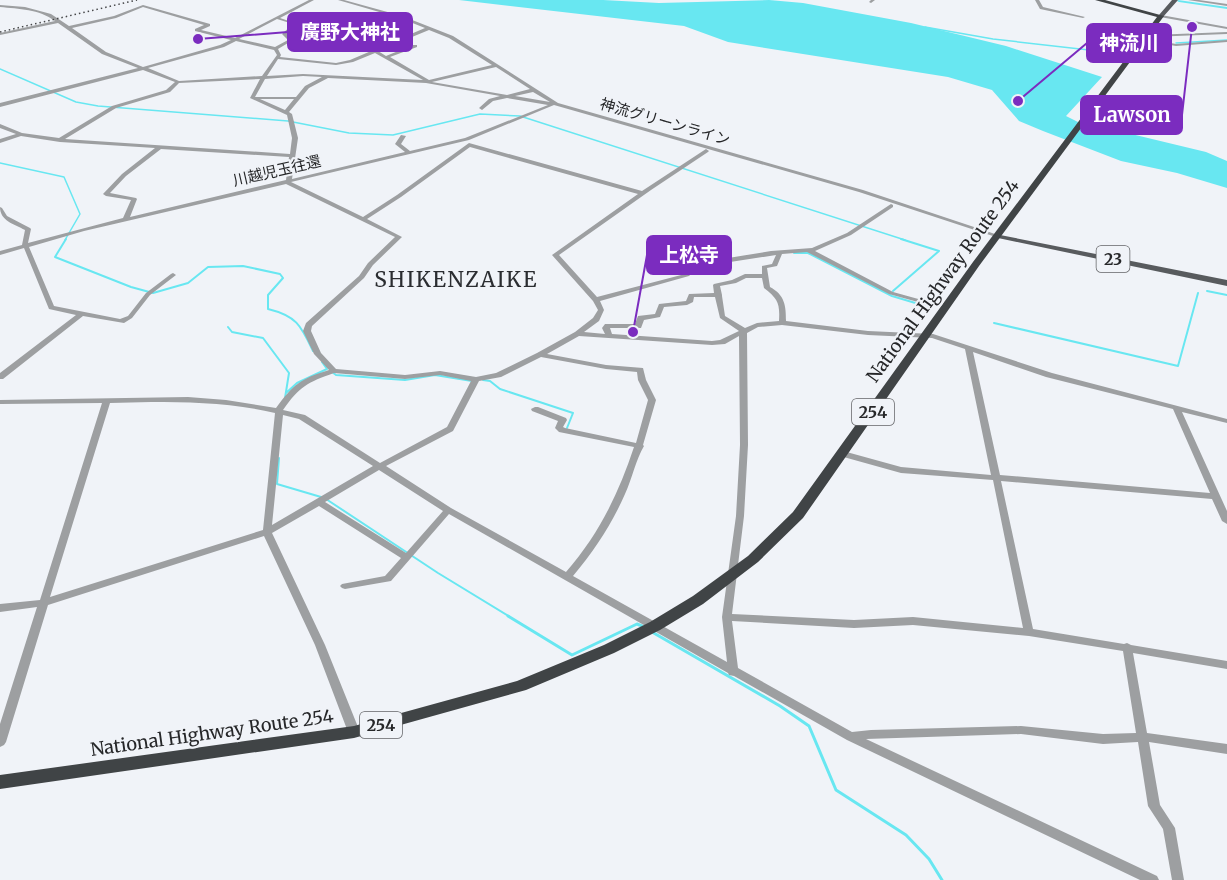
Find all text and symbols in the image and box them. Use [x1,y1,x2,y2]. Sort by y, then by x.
callout: 廣野大神社 [288,13,412,51]
text: 廣野大神社 [300,19,400,44]
callout: 神流川 [1087,24,1171,62]
text: 神流川 [1099,30,1159,55]
street label: 神流グリーンライン [598,94,732,149]
callout: Lawson [1081,96,1182,134]
text: Lawson [1093,102,1171,127]
street label: 川越児玉往還 [231,151,323,190]
street label: National Highway Route 254 [861,175,1024,387]
callout: 上松寺 [647,236,731,274]
text: 上松寺 [659,242,719,267]
road number: 23 [1096,246,1130,272]
district label: SHIKENZAIKE [374,266,538,293]
road number: 254 [852,399,894,425]
street label: National Highway Route 254 [89,704,335,761]
road number: 254 [360,712,402,738]

